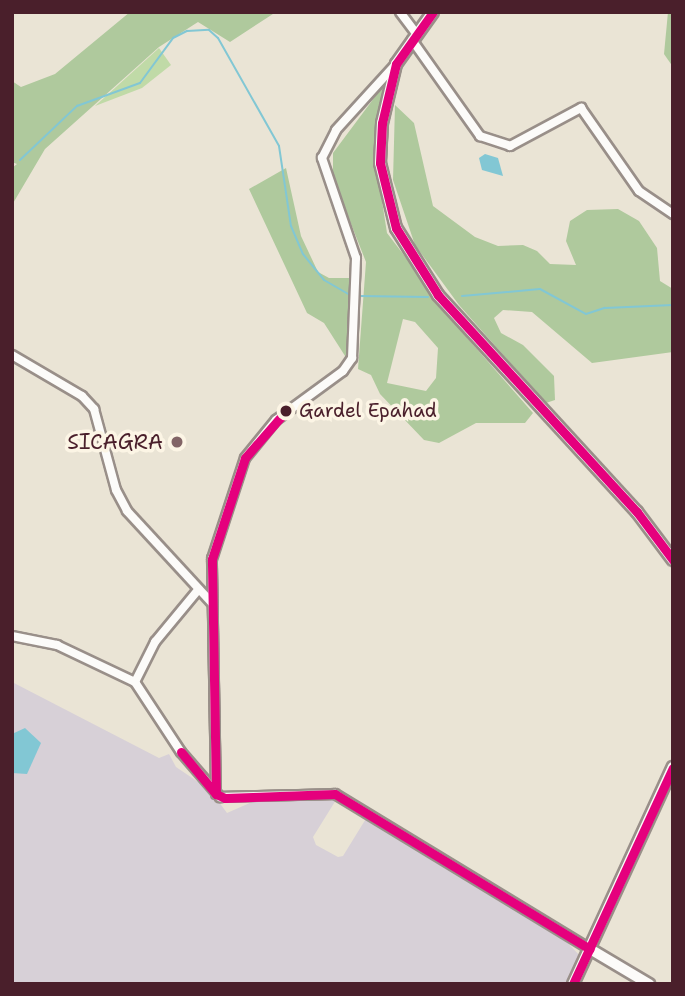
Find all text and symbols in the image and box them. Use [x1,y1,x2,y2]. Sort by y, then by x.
place label: Gardel Epahad [299,400,437,422]
marker: Gardel Epahad [279,404,293,418]
place label: SICAGRA [67,429,163,455]
marker: SICAGRA [169,434,185,450]

